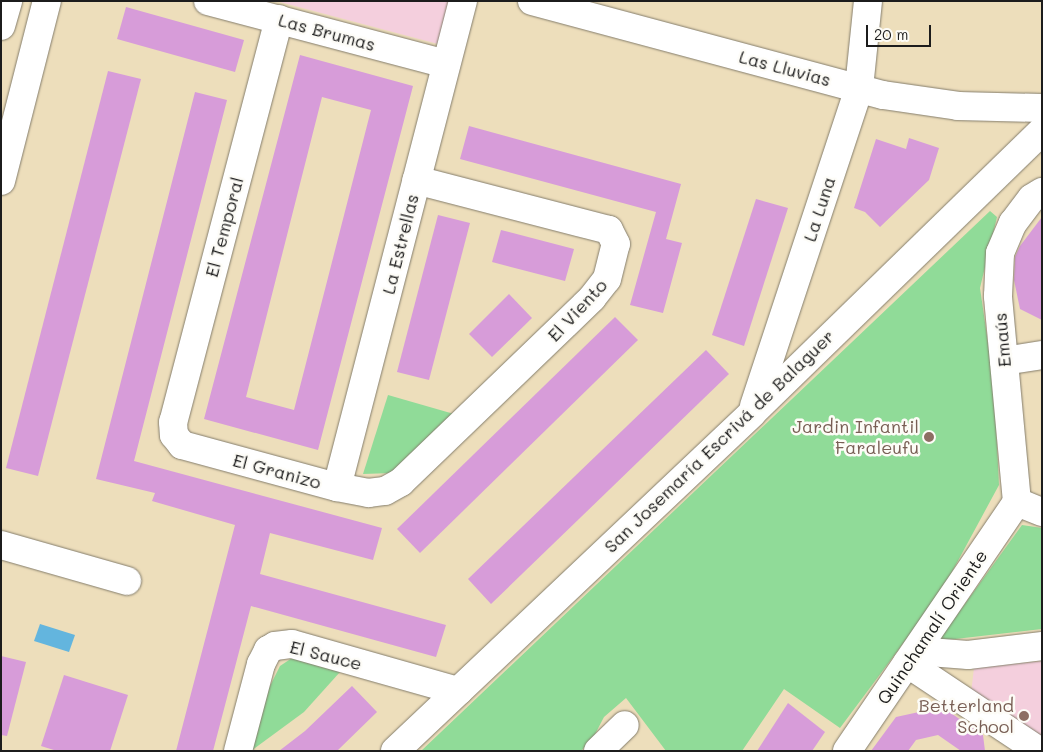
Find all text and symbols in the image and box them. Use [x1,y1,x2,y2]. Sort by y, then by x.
street label: Las Brumas [276,9,378,55]
scale bar [868,15,933,47]
text: 20 m [874,24,908,44]
street label: Las Lluvias [737,45,833,91]
street label: La Luna [798,174,840,244]
street label: El Temporal [200,175,248,279]
street label: La Estrellas [377,192,423,296]
street label: El Viento [543,274,611,346]
street label: Emaús [989,312,1015,368]
street label: San Josemaría Escrivá de Balaguer [599,325,839,557]
place label: Jardin Infantil Faraleufu [792,416,919,458]
marker: Jardin Infantil Faraleufu [923,431,935,443]
street label: El Granizo [231,449,323,493]
street label: Quinchamalí Oriente [872,546,992,708]
street label: El Sauce [288,636,364,674]
place label: Betterland School [919,695,1014,738]
marker: Betterland School [1018,710,1030,722]

